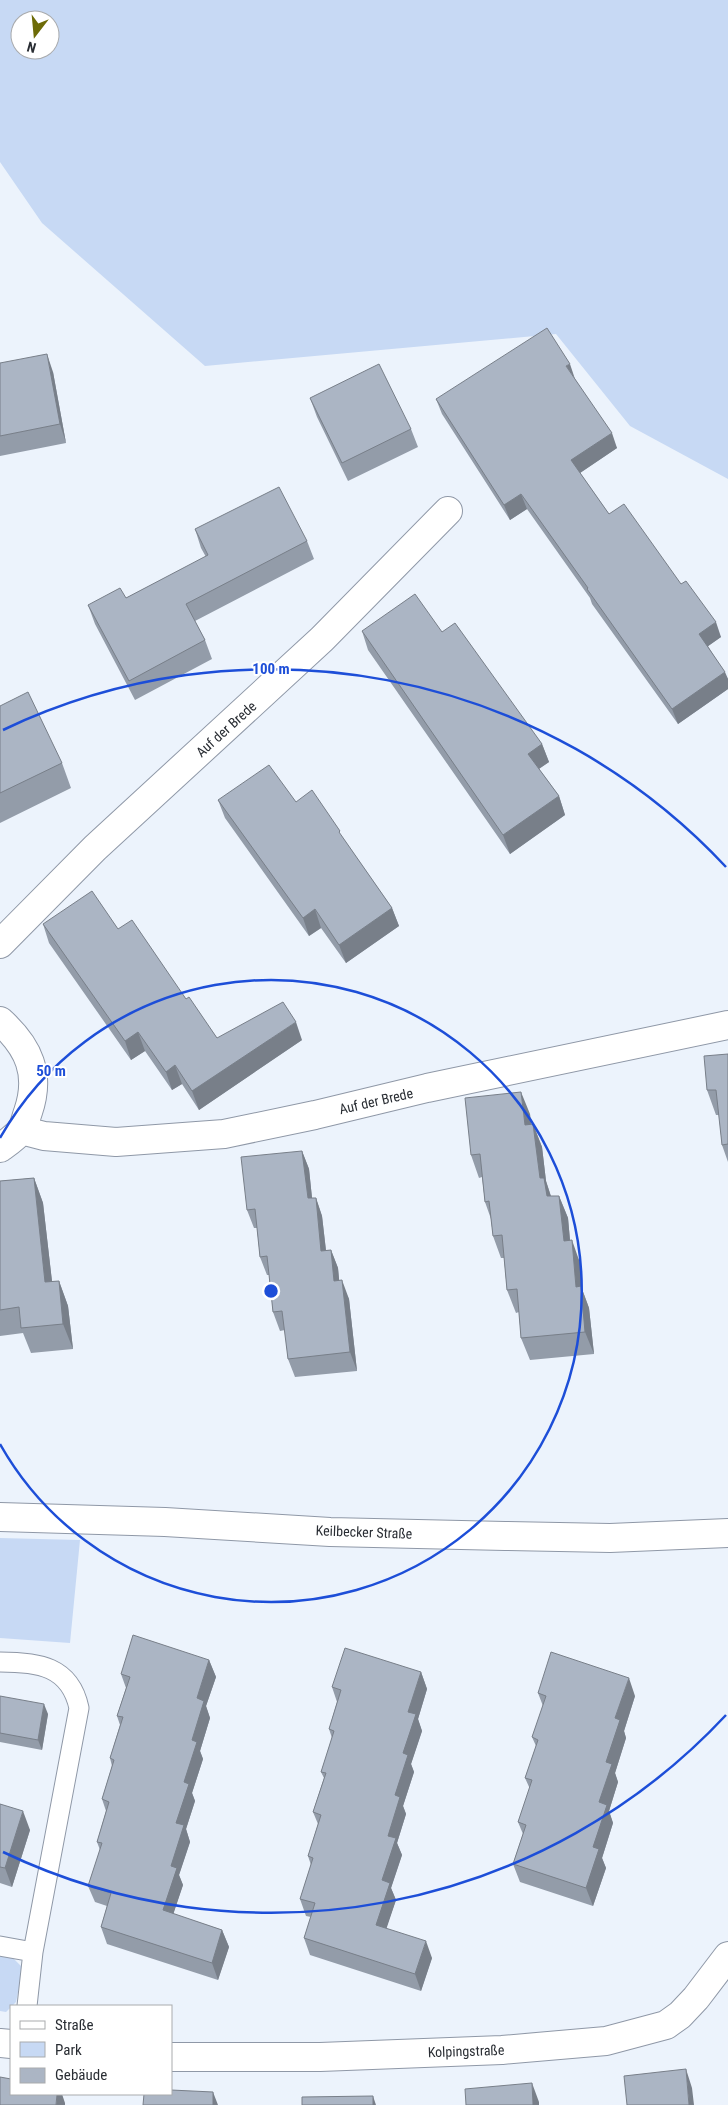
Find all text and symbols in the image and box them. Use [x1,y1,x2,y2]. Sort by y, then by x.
north arrow [10,10,60,60]
text: N [25,39,38,56]
text: 100 m [252,660,290,678]
street label: Auf der Brede [193,698,260,760]
text: 50 m [36,1062,66,1080]
street label: Auf der Brede [338,1085,415,1117]
centre of rings [262,1282,280,1300]
street label: Keilbecker Straße [315,1522,413,1542]
legend [10,2005,172,2095]
text: Straße [55,2016,94,2034]
text: Park [55,2041,82,2059]
street label: Kolpingstraße [427,2042,505,2060]
text: Gebäude [55,2066,107,2084]

